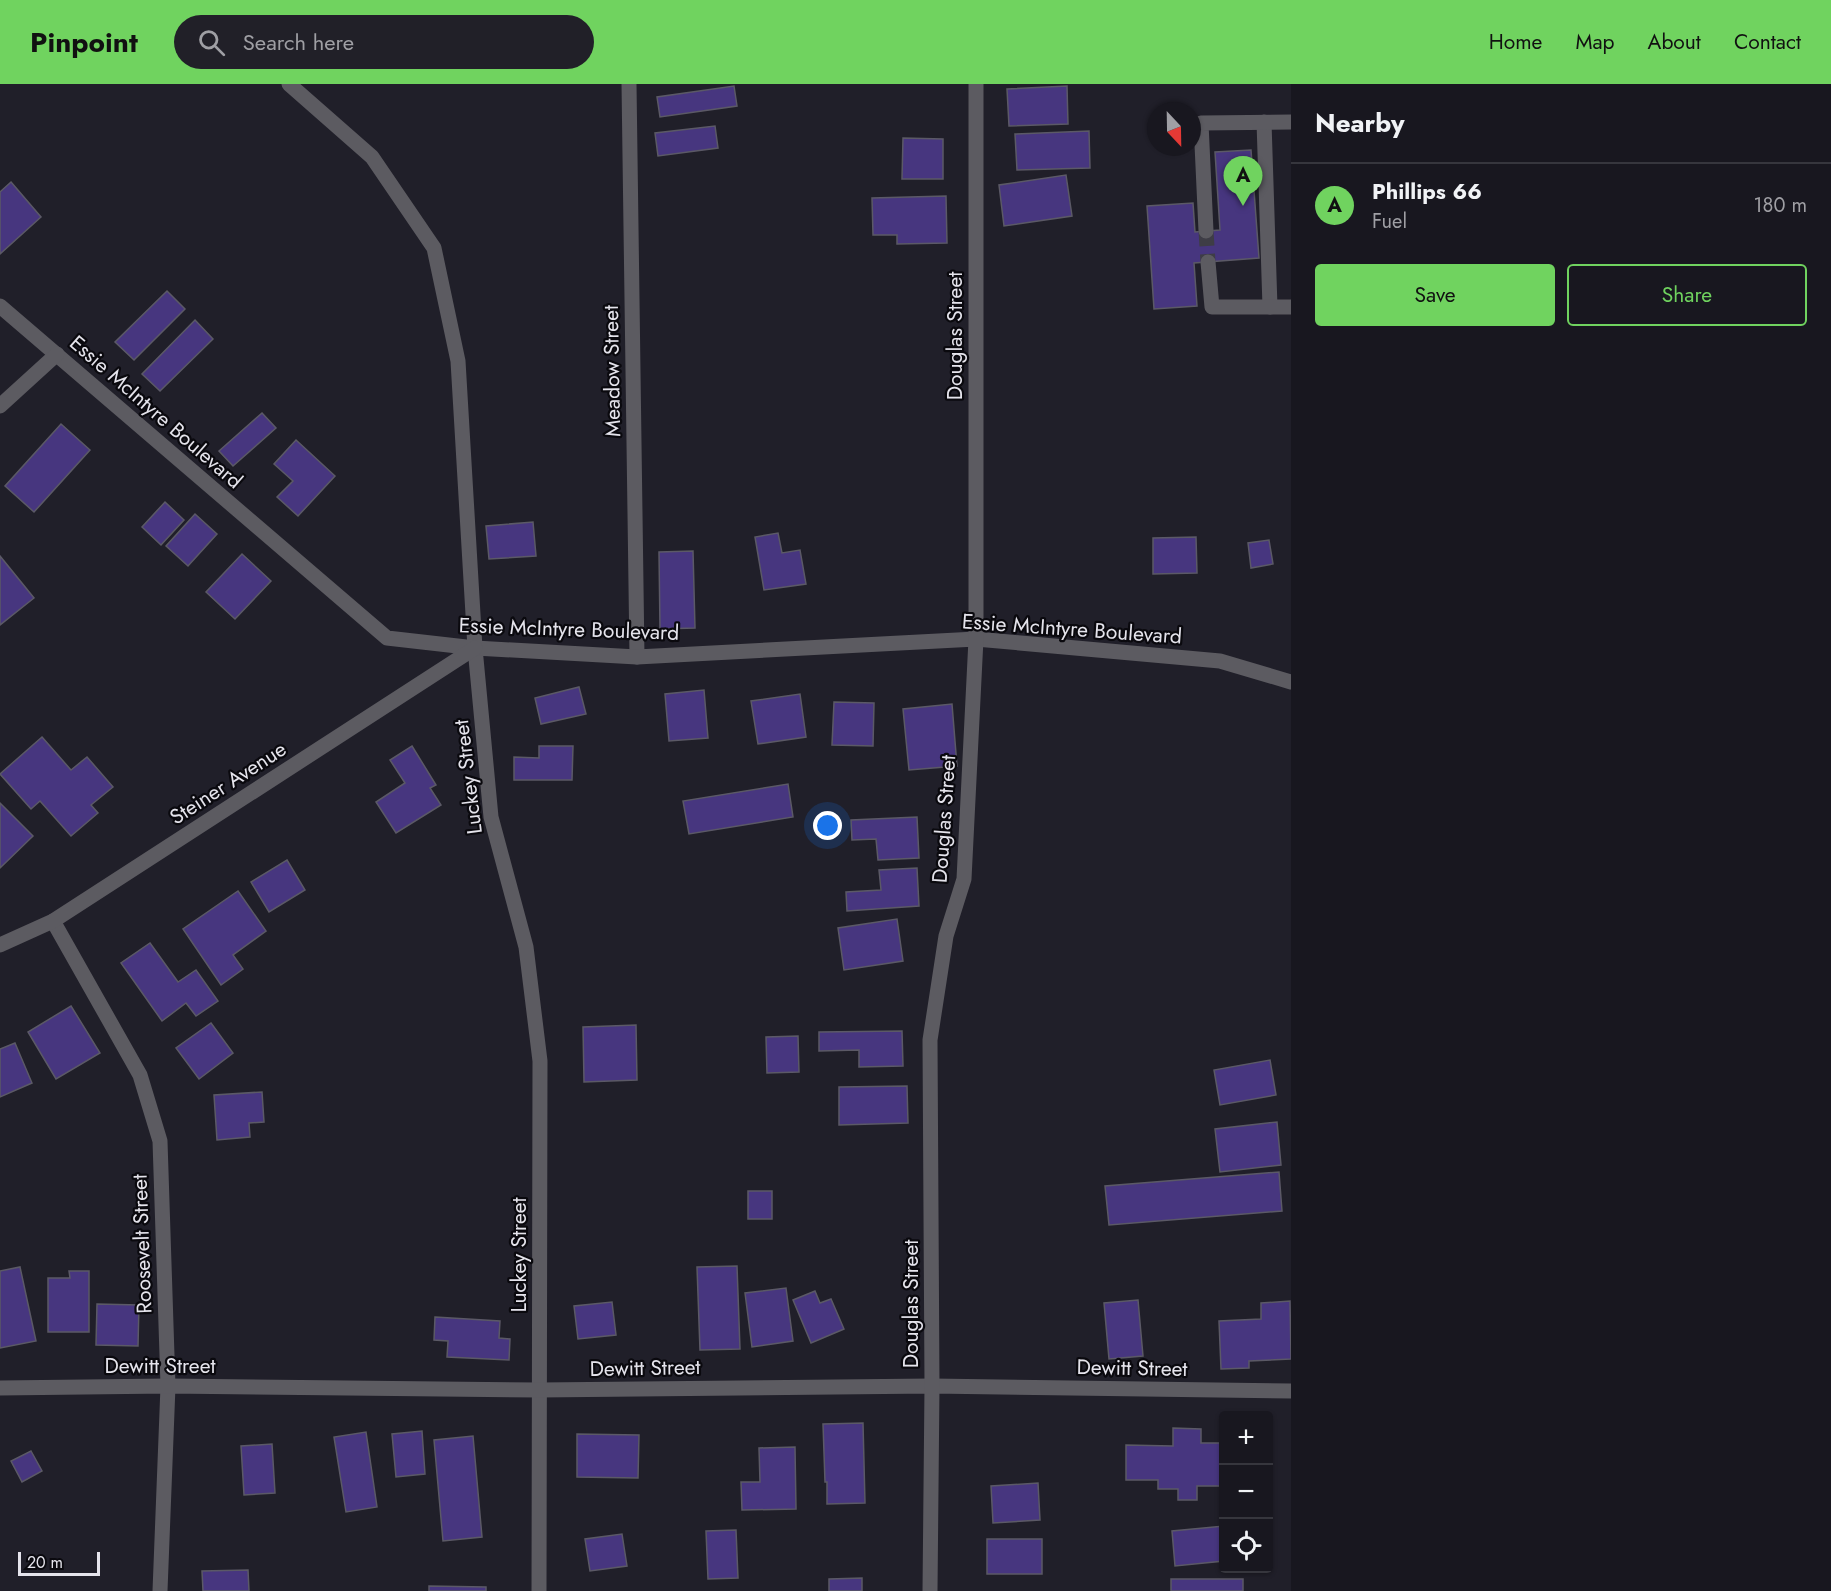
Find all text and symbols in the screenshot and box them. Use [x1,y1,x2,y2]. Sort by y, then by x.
search box [174,15,594,69]
text: Pinpoint [30,22,138,63]
icon: search [195,26,228,59]
text: Search here [243,26,354,58]
text: Home [1489,27,1542,57]
text: Map [1575,27,1615,57]
text: About [1648,27,1701,57]
text: Contact [1734,27,1801,57]
north arrow [1147,102,1201,156]
text: Nearby [1315,104,1404,142]
pin: A [1224,156,1262,206]
text: Phillips 66 [1372,175,1482,207]
text: A [1327,191,1342,220]
text: 180 m [1753,191,1807,220]
text: Fuel [1372,207,1407,236]
button: Save [1315,264,1555,326]
button: Share [1567,264,1807,326]
street label: Douglas Street [940,272,970,400]
street label: Meadow Street [596,305,628,437]
street label: Essie McIntyre Boulevard [63,328,249,496]
street label: Essie McIntyre Boulevard [961,606,1183,652]
street label: Essie McIntyre Boulevard [458,610,680,648]
street label: Luckey Street [446,718,490,836]
street label: Steiner Avenue [164,734,292,832]
street label: Douglas Street [925,754,963,884]
your location [813,811,842,840]
street label: Roosevelt Street [125,1174,159,1314]
street label: Luckey Street [504,1197,534,1313]
street label: Douglas Street [896,1240,926,1368]
street label: Dewitt Street [104,1351,216,1381]
street label: Dewitt Street [589,1352,701,1384]
street label: Dewitt Street [1076,1352,1188,1384]
map controls [1219,1411,1273,1573]
button: + [1219,1411,1273,1465]
button: − [1219,1465,1273,1519]
button: locate [1219,1519,1273,1573]
scale bar [18,1549,100,1576]
text: 20 m [27,1551,63,1574]

